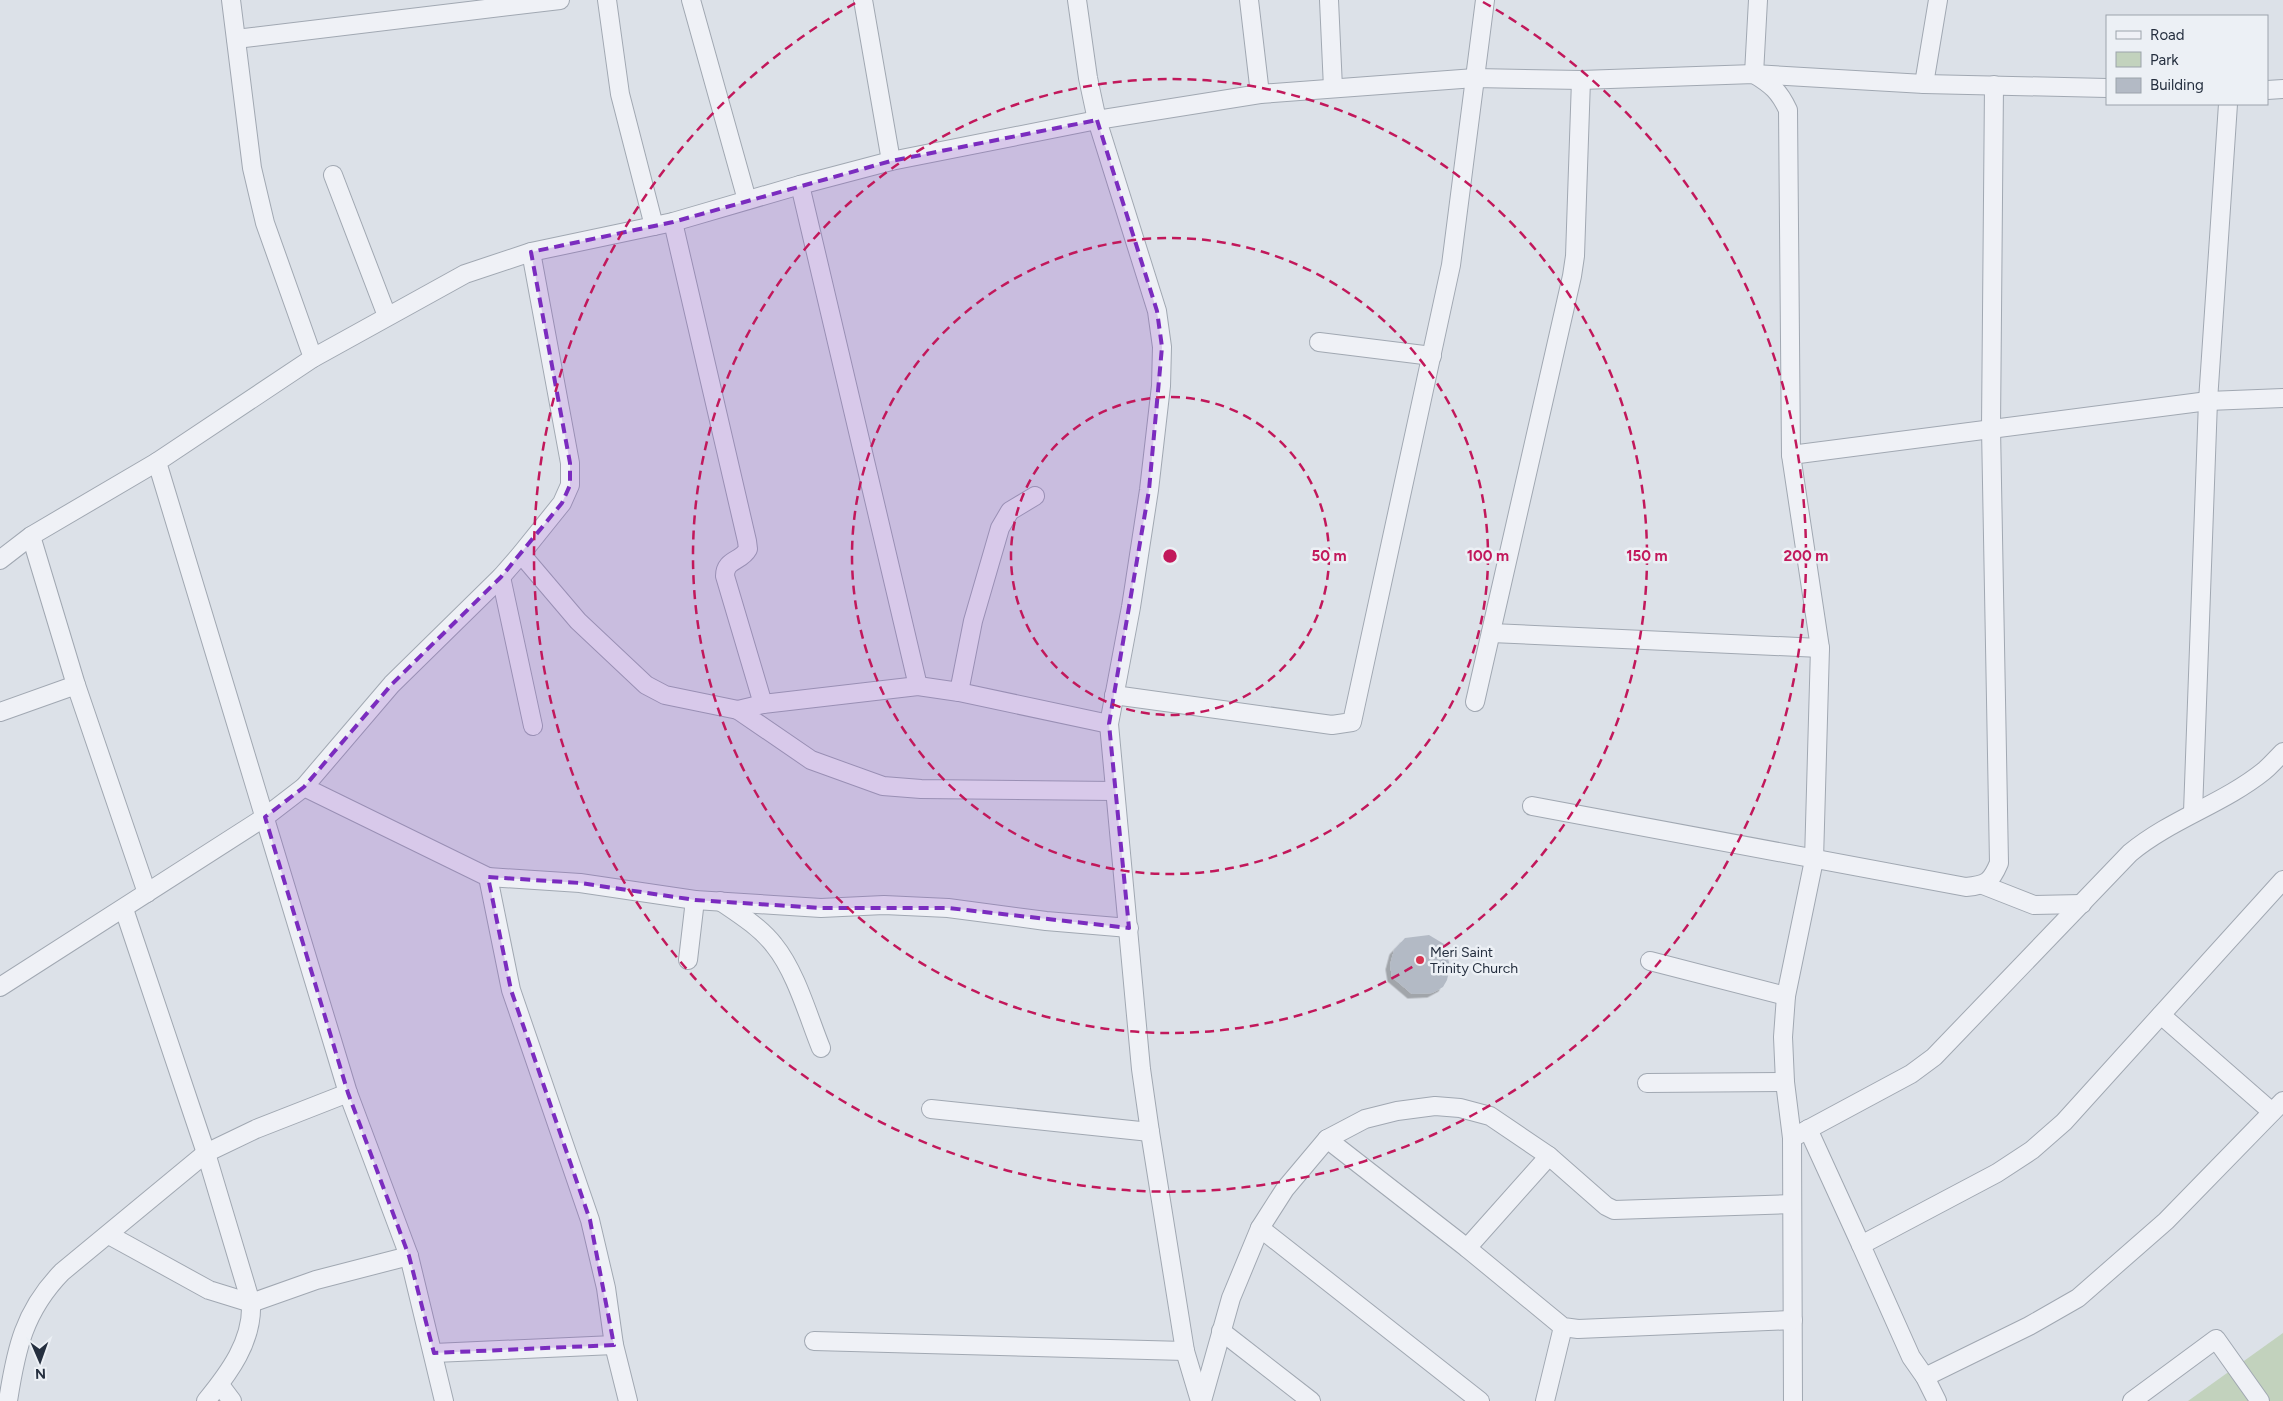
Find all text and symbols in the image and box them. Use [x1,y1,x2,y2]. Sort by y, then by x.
legend [2106,15,2268,105]
text: Road [2150,26,2185,44]
text: Park [2150,51,2179,69]
text: Building [2150,76,2204,94]
centre of rings [1161,547,1179,565]
text: 50 m [1311,547,1347,565]
text: 100 m [1467,547,1509,565]
text: 150 m [1626,547,1668,565]
text: 200 m [1784,547,1828,565]
place label: Meri Saint Trinity Church [1430,944,1518,977]
marker: Meri Saint Trinity Church [1414,954,1426,966]
north arrow [15,1336,65,1386]
text: N [35,1365,46,1382]

